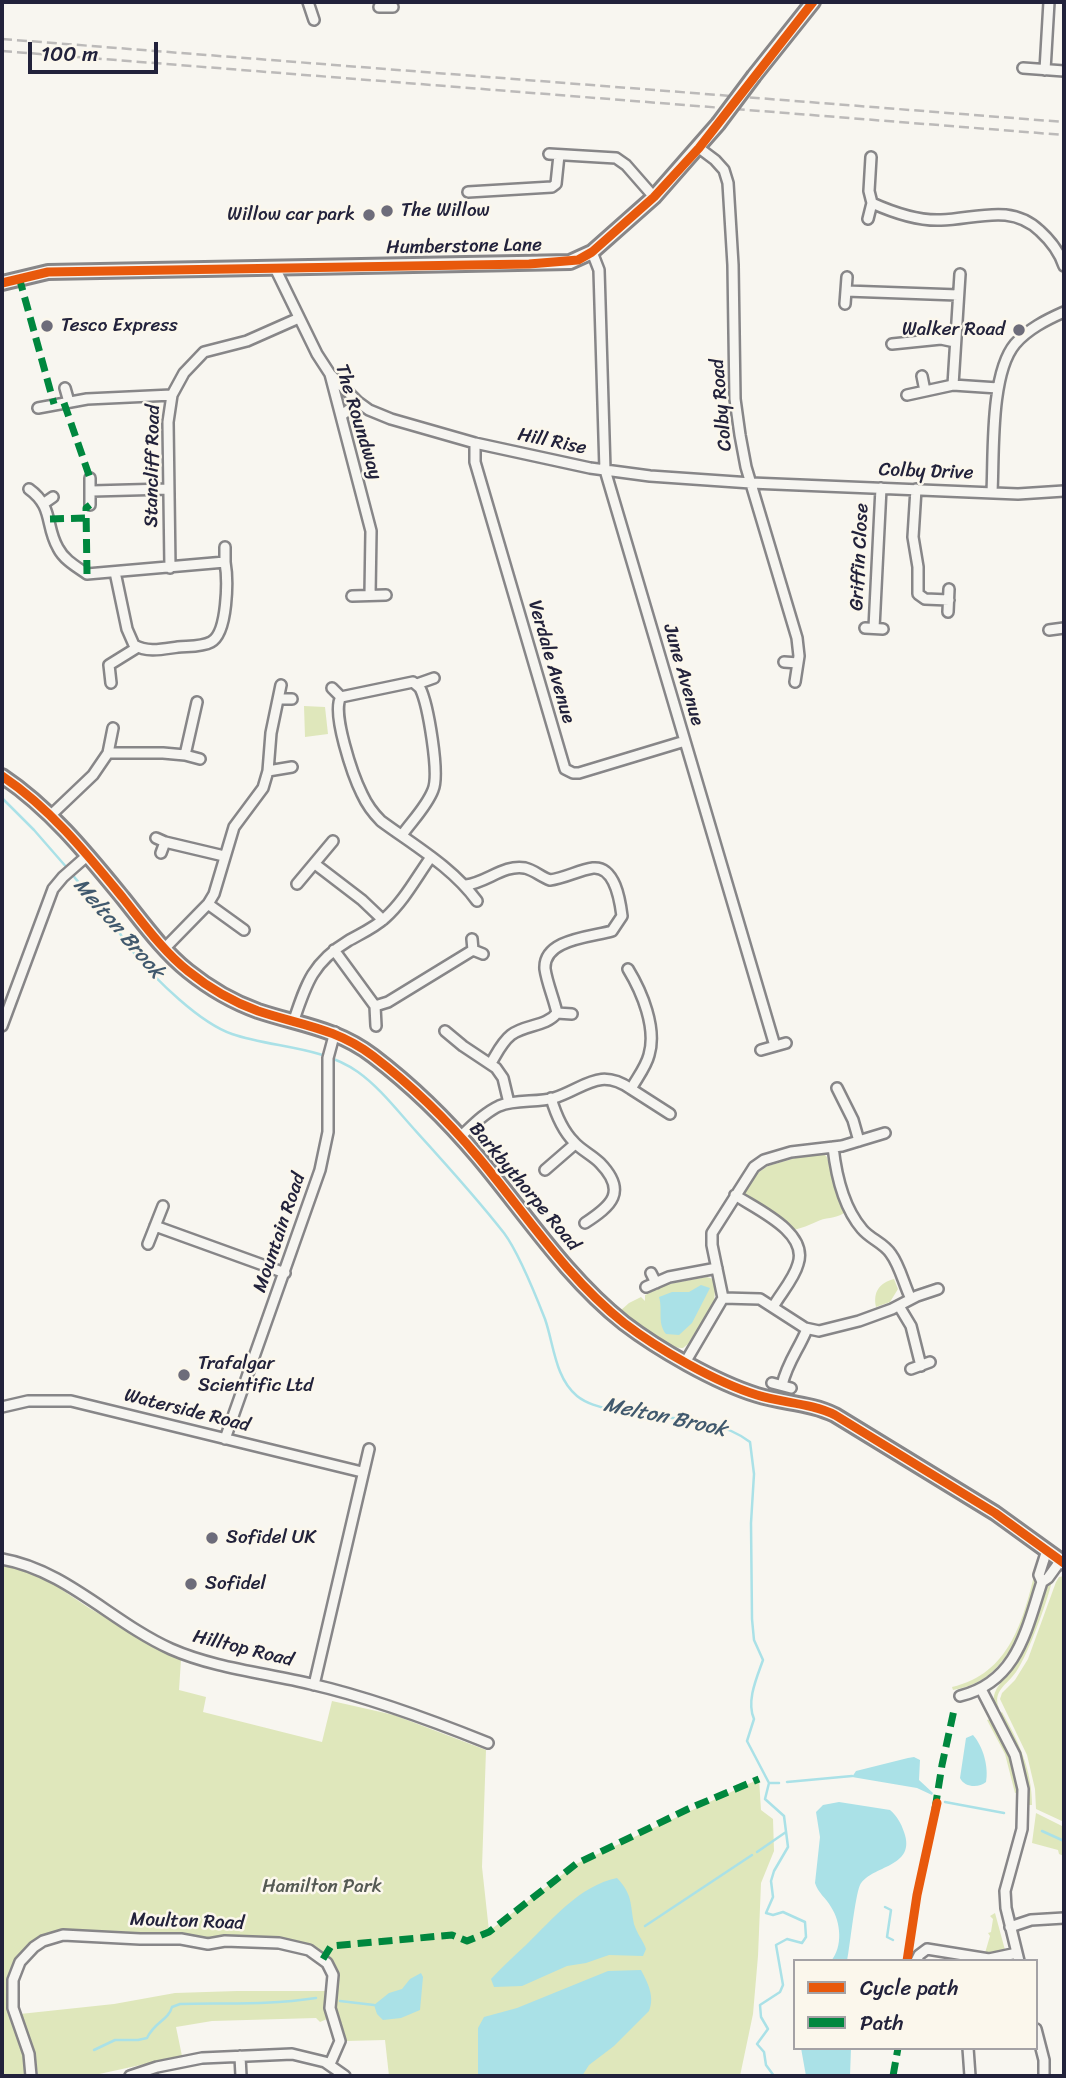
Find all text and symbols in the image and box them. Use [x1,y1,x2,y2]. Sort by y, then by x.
scale bar [32,28,161,72]
text: 100 m [41,35,98,73]
place label: The Willow [401,200,490,222]
marker: The Willow [379,203,395,219]
place label: Willow car park [227,204,355,226]
marker: Willow car park [361,207,377,223]
street label: Humberstone Lane [386,234,542,260]
place label: Tesco Express [61,315,178,337]
marker: Tesco Express [39,318,55,334]
place label: Walker Road [902,319,1005,341]
marker: Walker Road [1011,322,1027,338]
street label: Colby Road [707,358,737,452]
street label: The Roundway [330,362,386,482]
street label: Stancliff Road [141,404,165,528]
street label: Hill Rise [516,424,588,460]
street label: Colby Drive [878,459,974,485]
street label: Griffin Close [846,503,874,611]
street label: Verdale Avenue [523,598,579,726]
street label: June Avenue [658,622,708,728]
water label: Melton Brook [67,874,169,984]
street label: Barkbythorpe Road [464,1118,584,1256]
street label: Mountain Road [249,1170,311,1296]
place label: Trafalgar Scientific Ltd [198,1353,313,1397]
marker: Trafalgar Scientific Ltd [176,1367,192,1383]
street label: Waterside Road [122,1384,252,1438]
water label: Melton Brook [601,1393,729,1443]
place label: Sofidel UK [226,1527,316,1549]
marker: Sofidel UK [204,1530,220,1546]
place label: Sofidel [205,1573,266,1595]
marker: Sofidel [183,1576,199,1592]
street label: Hilltop Road [190,1626,296,1672]
park label: Hamilton Park [262,1876,382,1898]
street label: Moulton Road [129,1909,245,1935]
legend [793,1959,1038,2050]
text: Cycle path [860,1969,959,2007]
text: Path [860,2004,903,2042]

